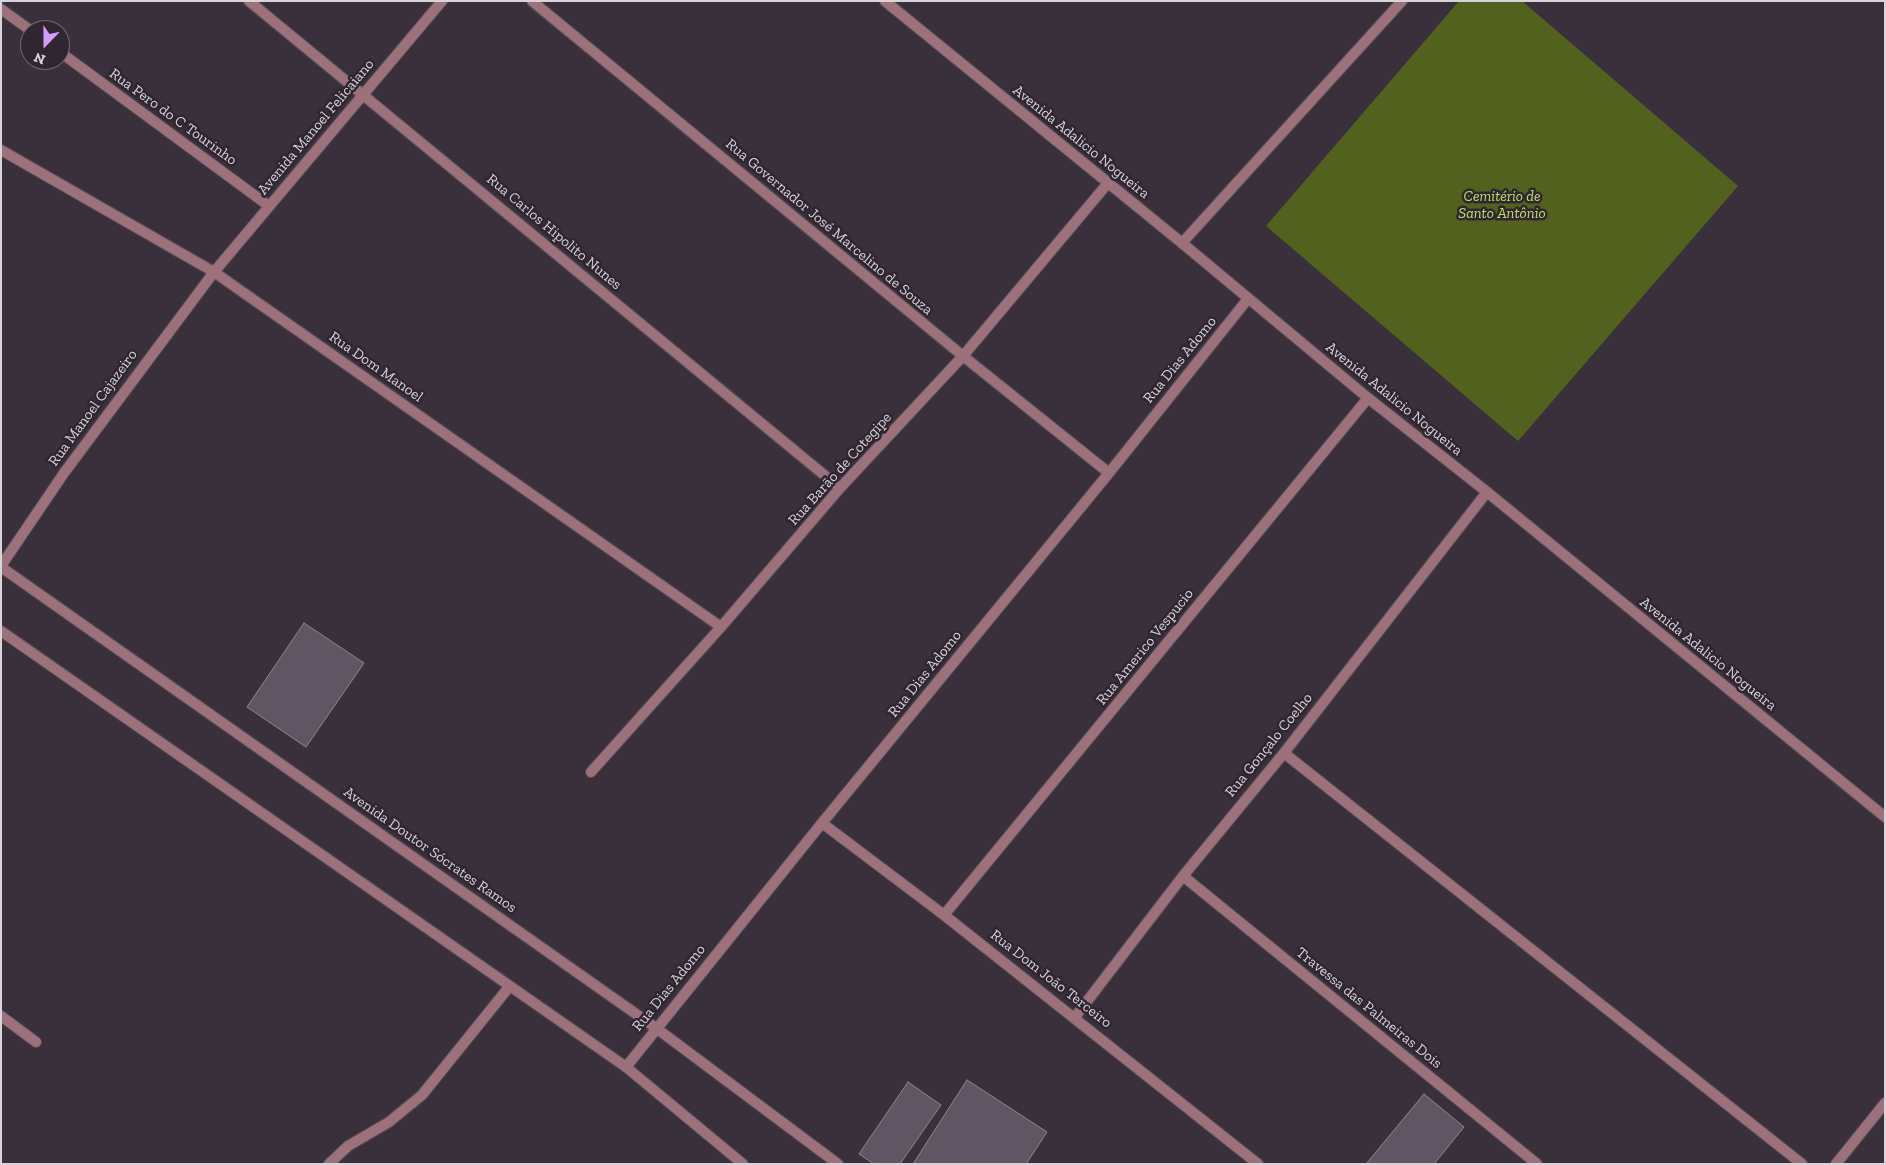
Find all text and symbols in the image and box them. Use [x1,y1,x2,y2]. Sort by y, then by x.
north arrow [20,20,70,70]
text: N [31,49,48,68]
street label: Avenida Manoel Felicaiano [254,56,378,198]
street label: Rua Pero do C Tourinho [106,65,240,169]
street label: Avenida Adalicio Nogueira [1009,81,1153,203]
street label: Rua Governador José Marcelino de Souza [722,135,936,319]
street label: Rua Carlos Hipolito Nunes [483,170,625,294]
park label: Cemitério de Santo Antônio [1458,188,1546,223]
street label: Rua Dias Adomo [1140,313,1220,407]
street label: Rua Dom Manoel [326,328,426,406]
street label: Avenida Adalicio Nogueira [1322,338,1466,460]
street label: Rua Manoel Cajazeiro [45,346,141,470]
street label: Rua Barão de Cotegipe [785,409,895,529]
street label: Rua Americo Vespucio [1093,585,1197,709]
street label: Avenida Adalicio Nogueira [1636,593,1780,715]
street label: Rua Dias Adomo [885,627,965,721]
street label: Rua Gonçalo Coelho [1221,689,1317,801]
street label: Avenida Doutor Sócrates Ramos [340,783,520,917]
street label: Rua Dom João Terceiro [987,926,1115,1032]
street label: Rua Dias Adomo [629,941,709,1035]
street label: Travessa das Palmeiras Dois [1292,944,1446,1072]

